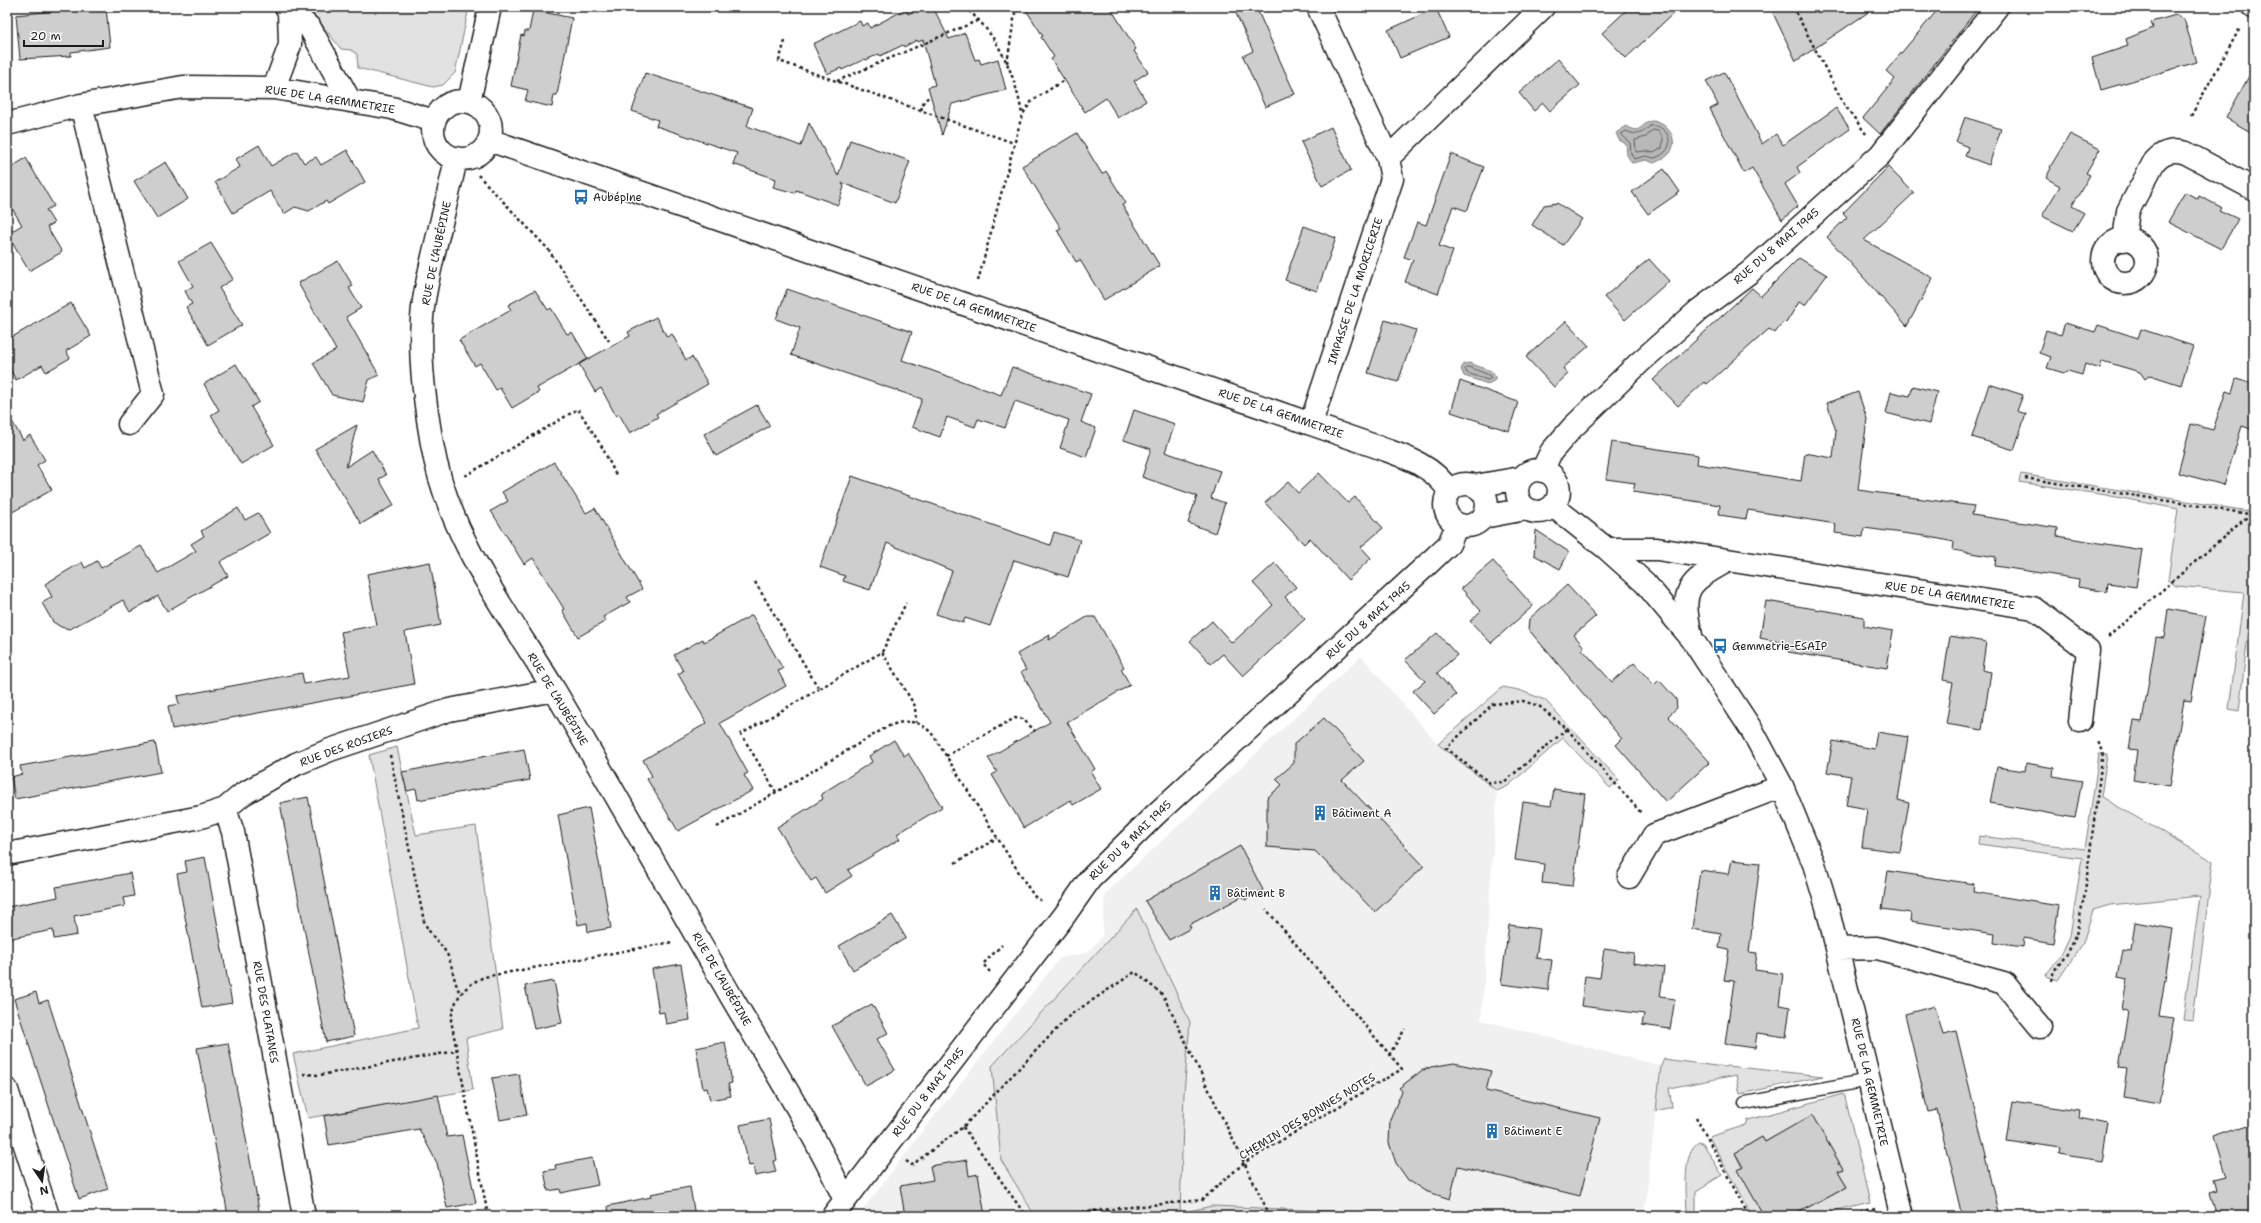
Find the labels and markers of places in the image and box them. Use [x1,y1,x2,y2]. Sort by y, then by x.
bus stop icon: Aubépine [572,188,590,206]
place label: Aubépine [593,190,642,205]
bus stop icon: Gemmetrie-ESAIP [1711,637,1729,655]
place label: Gemmetrie-ESAIP [1732,639,1827,654]
building icon: Bâtiment A [1311,804,1329,822]
place label: Bâtiment A [1332,806,1392,821]
building icon: Bâtiment B [1206,884,1224,902]
place label: Bâtiment B [1227,886,1286,901]
building icon: Bâtiment E [1483,1122,1501,1140]
place label: Bâtiment E [1504,1124,1563,1139]

